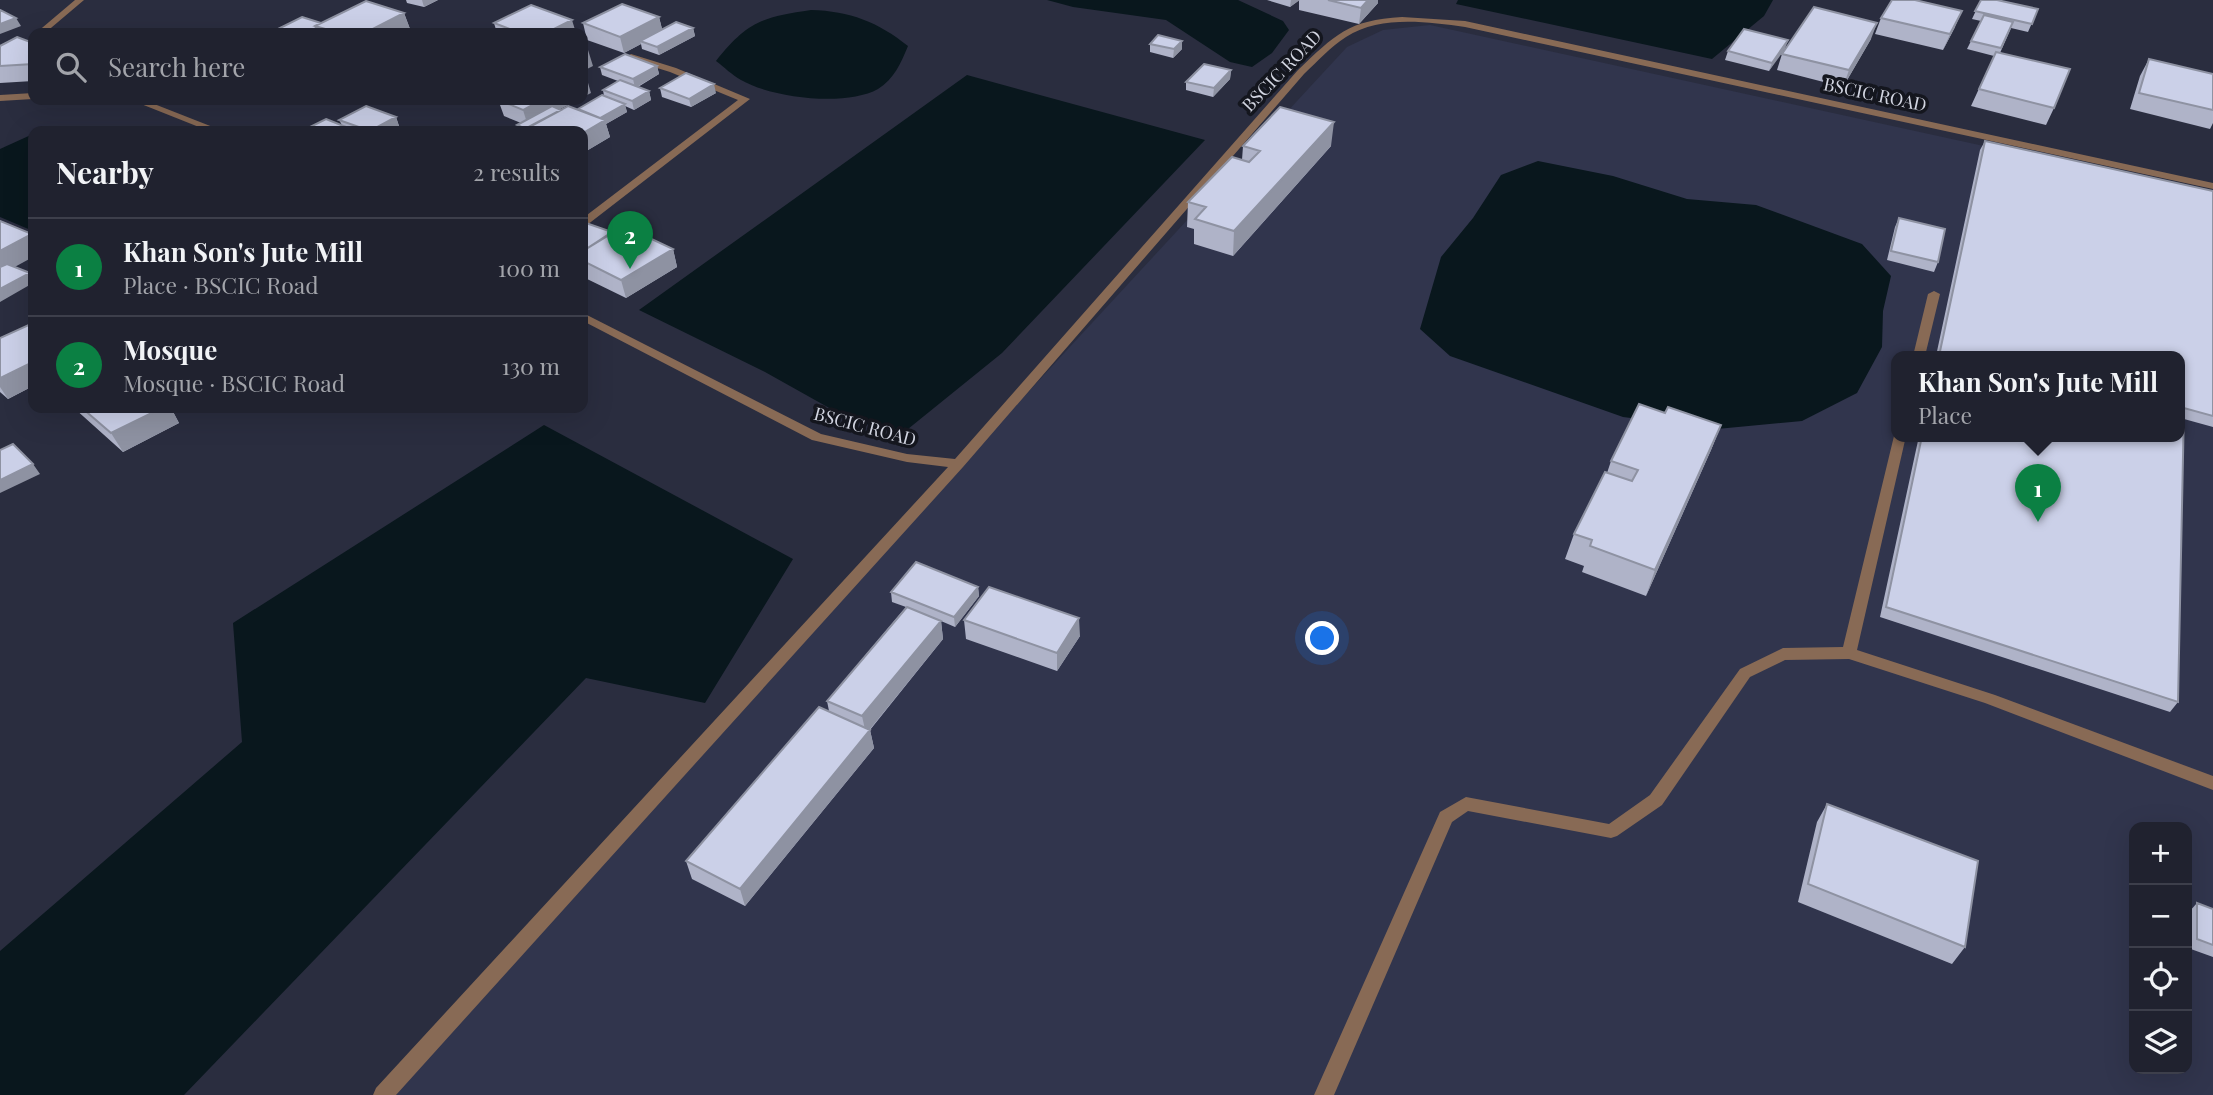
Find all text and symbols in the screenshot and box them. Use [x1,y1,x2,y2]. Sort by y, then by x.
street label: BSCIC ROAD [1236,24,1326,116]
search box [28,28,588,105]
icon: search [52,48,90,86]
text: Search here [108,49,245,84]
street label: BSCIC ROAD [1821,71,1929,117]
text: Nearby [56,152,154,192]
text: 2 results [473,156,560,187]
pin: 2 [607,211,653,269]
text: Khan Son's Jute Mill [123,234,363,269]
text: 1 [75,252,83,283]
text: 100 m [498,252,560,283]
text: Place · BSCIC Road [123,269,319,300]
text: Mosque [123,332,217,367]
text: 2 [73,350,85,381]
text: 130 m [502,350,560,381]
popup [1891,351,2185,442]
text: Khan Son's Jute Mill [1918,364,2158,399]
text: Mosque · BSCIC Road [123,367,345,398]
text: Place [1918,399,1972,430]
street label: BSCIC ROAD [812,401,919,451]
pin: 1 [2015,464,2061,522]
your location [1305,621,1339,655]
map controls [2129,822,2192,1074]
button: + [2129,822,2192,885]
button: − [2129,885,2192,948]
button: locate [2129,948,2192,1011]
button: layers [2129,1011,2192,1074]

